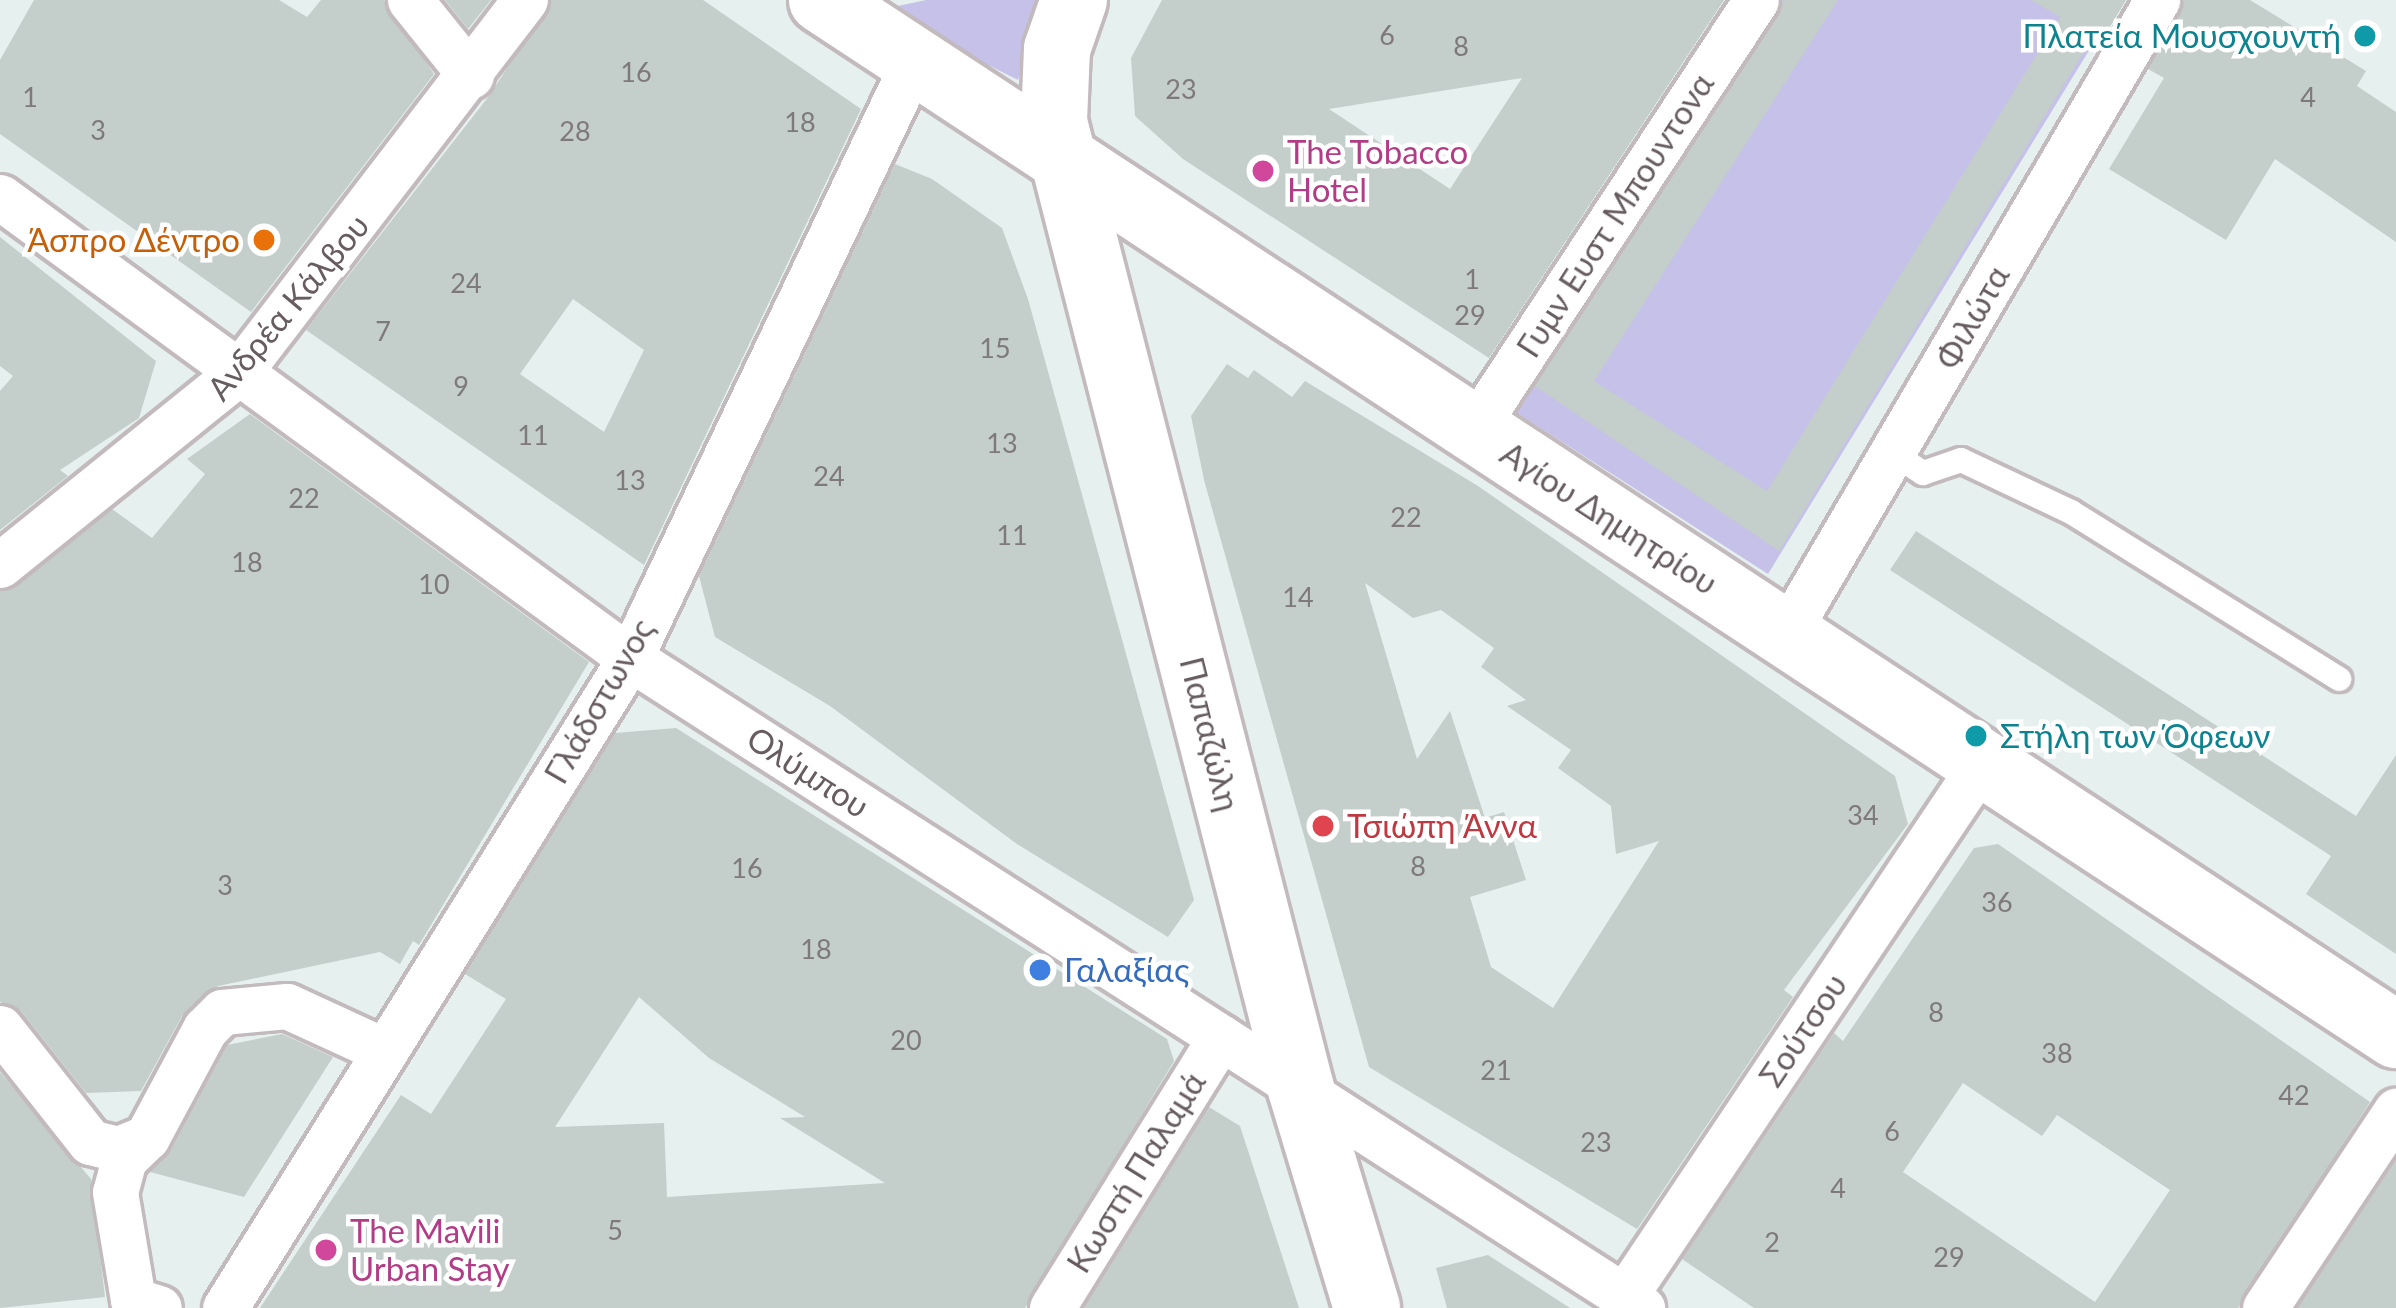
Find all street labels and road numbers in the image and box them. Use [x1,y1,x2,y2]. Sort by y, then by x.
street label: Γυμν Ευστ Μπουντονα [1508,65,1722,365]
street label: Ανδρέα Κάλβου [199,206,377,408]
street label: Φιλώτα [1927,258,2017,376]
street label: Αγίου Δημητρίου [1493,433,1725,603]
street label: Γλάδστωνος [536,612,662,790]
street label: Παπαζώλη [1172,653,1248,815]
street label: Ολύμπου [740,718,876,826]
street label: Σούτσου [1751,966,1855,1094]
street label: Κωστή Παλαμά [1058,1064,1214,1280]

